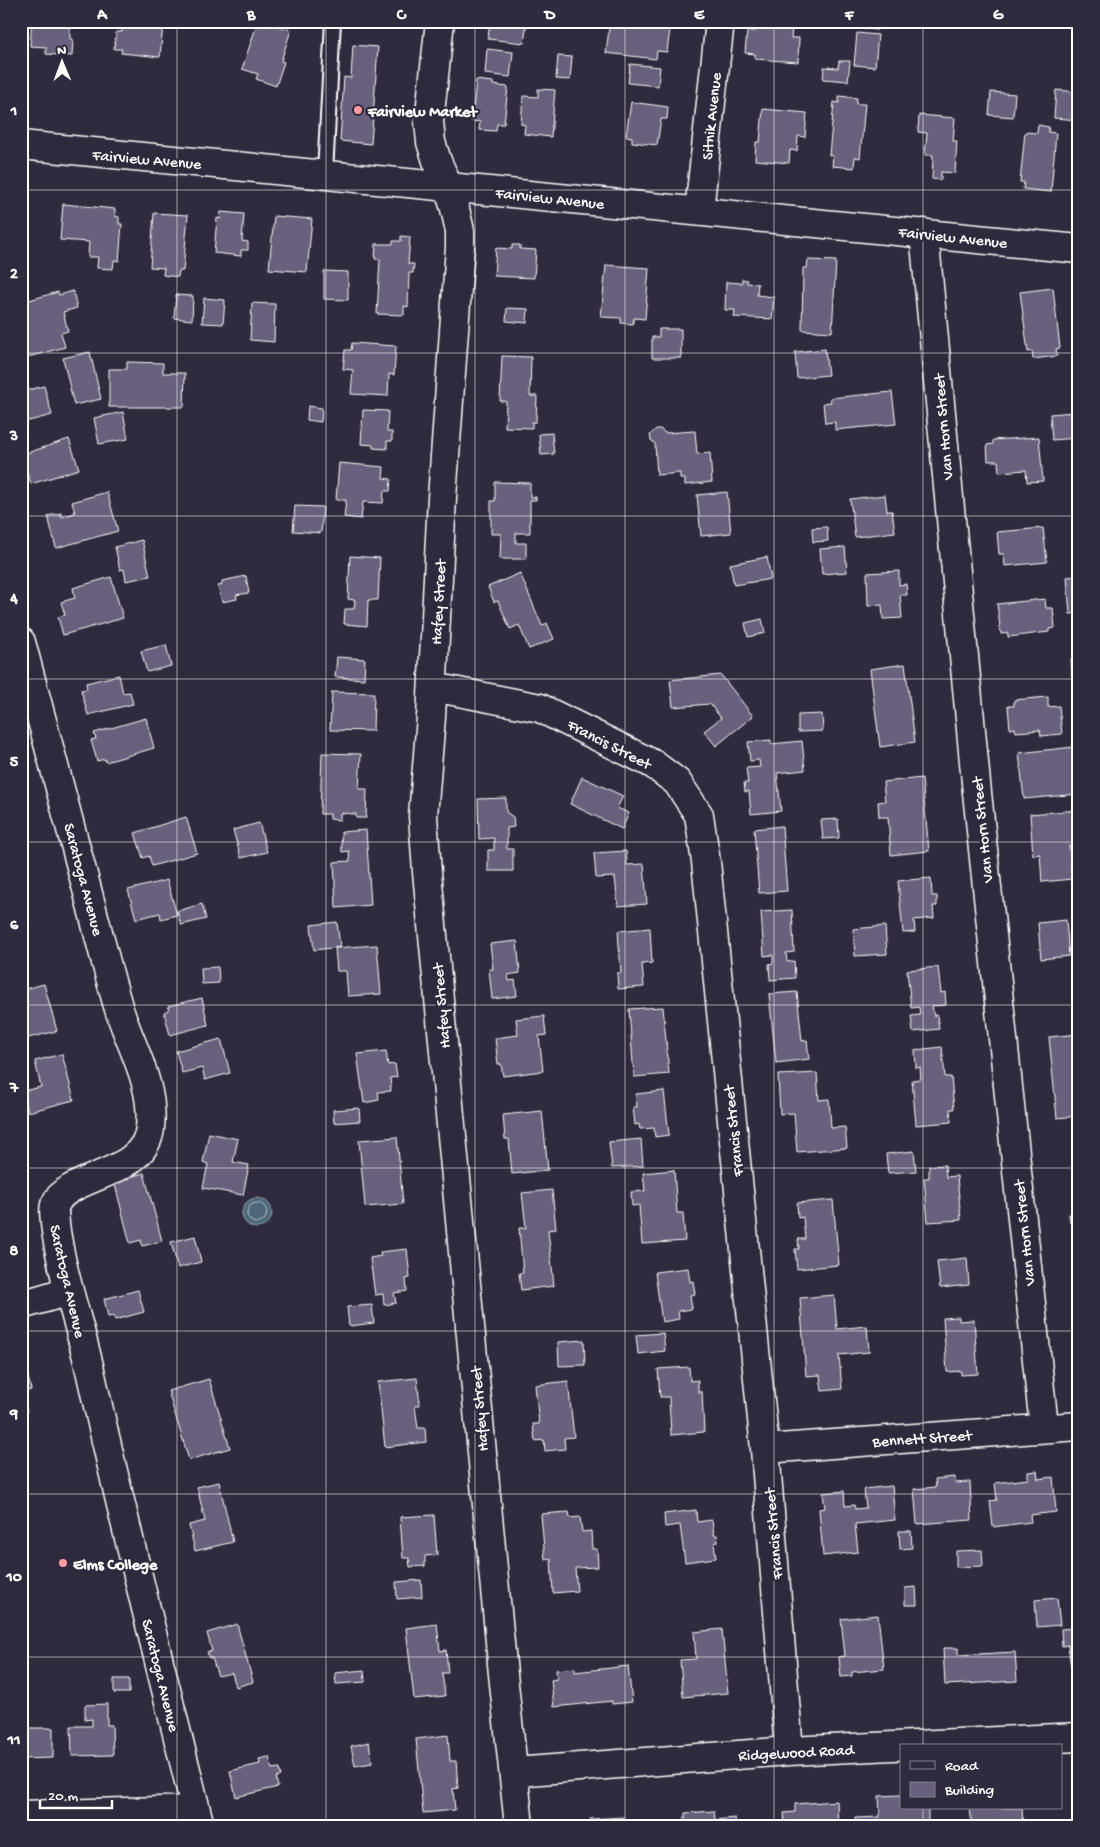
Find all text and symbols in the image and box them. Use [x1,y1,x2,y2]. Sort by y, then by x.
text: A [96,7,108,26]
text: B [246,7,256,26]
text: C [396,7,407,26]
text: D [543,7,556,26]
text: E [694,7,705,26]
text: F [844,7,855,26]
text: G [993,7,1004,26]
north arrow [38,38,88,88]
text: N [57,43,67,60]
street label: Sitnik Avenue [699,71,728,161]
text: 1 [10,103,17,122]
marker: Fairview Market [352,104,364,116]
place label: Fairview Market [367,104,478,123]
street label: Fairview Avenue [90,147,203,176]
street label: Fairview Avenue [493,185,606,216]
street label: Fairview Avenue [896,224,1009,255]
text: 2 [10,266,18,285]
street label: Van Horn Street [931,371,960,481]
text: 3 [9,428,18,447]
street label: Hafey Street [429,558,452,645]
text: 4 [9,591,18,610]
street label: Francis Street [562,716,655,776]
text: 5 [10,754,19,773]
street label: Van Horn Street [969,774,1000,884]
street label: Saratoga Avenue [57,822,106,939]
text: 6 [10,917,19,936]
street label: Hafey Street [430,961,457,1049]
text: 7 [9,1080,19,1099]
street label: Francis Street [721,1083,750,1178]
street label: Van Horn Street [1011,1177,1042,1287]
street label: Saratoga Avenue [43,1223,88,1341]
text: 8 [10,1243,19,1262]
street label: Hafey Street [468,1364,495,1452]
text: 9 [9,1406,18,1425]
street label: Bennett Street [871,1427,974,1454]
street label: Francis Street [762,1486,789,1581]
marker: Elms College [57,1557,69,1569]
place label: Elms College [73,1557,158,1576]
text: 10 [5,1569,22,1588]
street label: Saratoga Avenue [135,1617,182,1735]
text: 11 [7,1732,20,1751]
street label: Ridgewood Road [738,1742,856,1767]
legend [900,1744,1062,1810]
text: Road [945,1758,979,1776]
scale bar [40,1777,112,1809]
text: Building [944,1782,994,1800]
text: 20 m [48,1788,78,1806]

